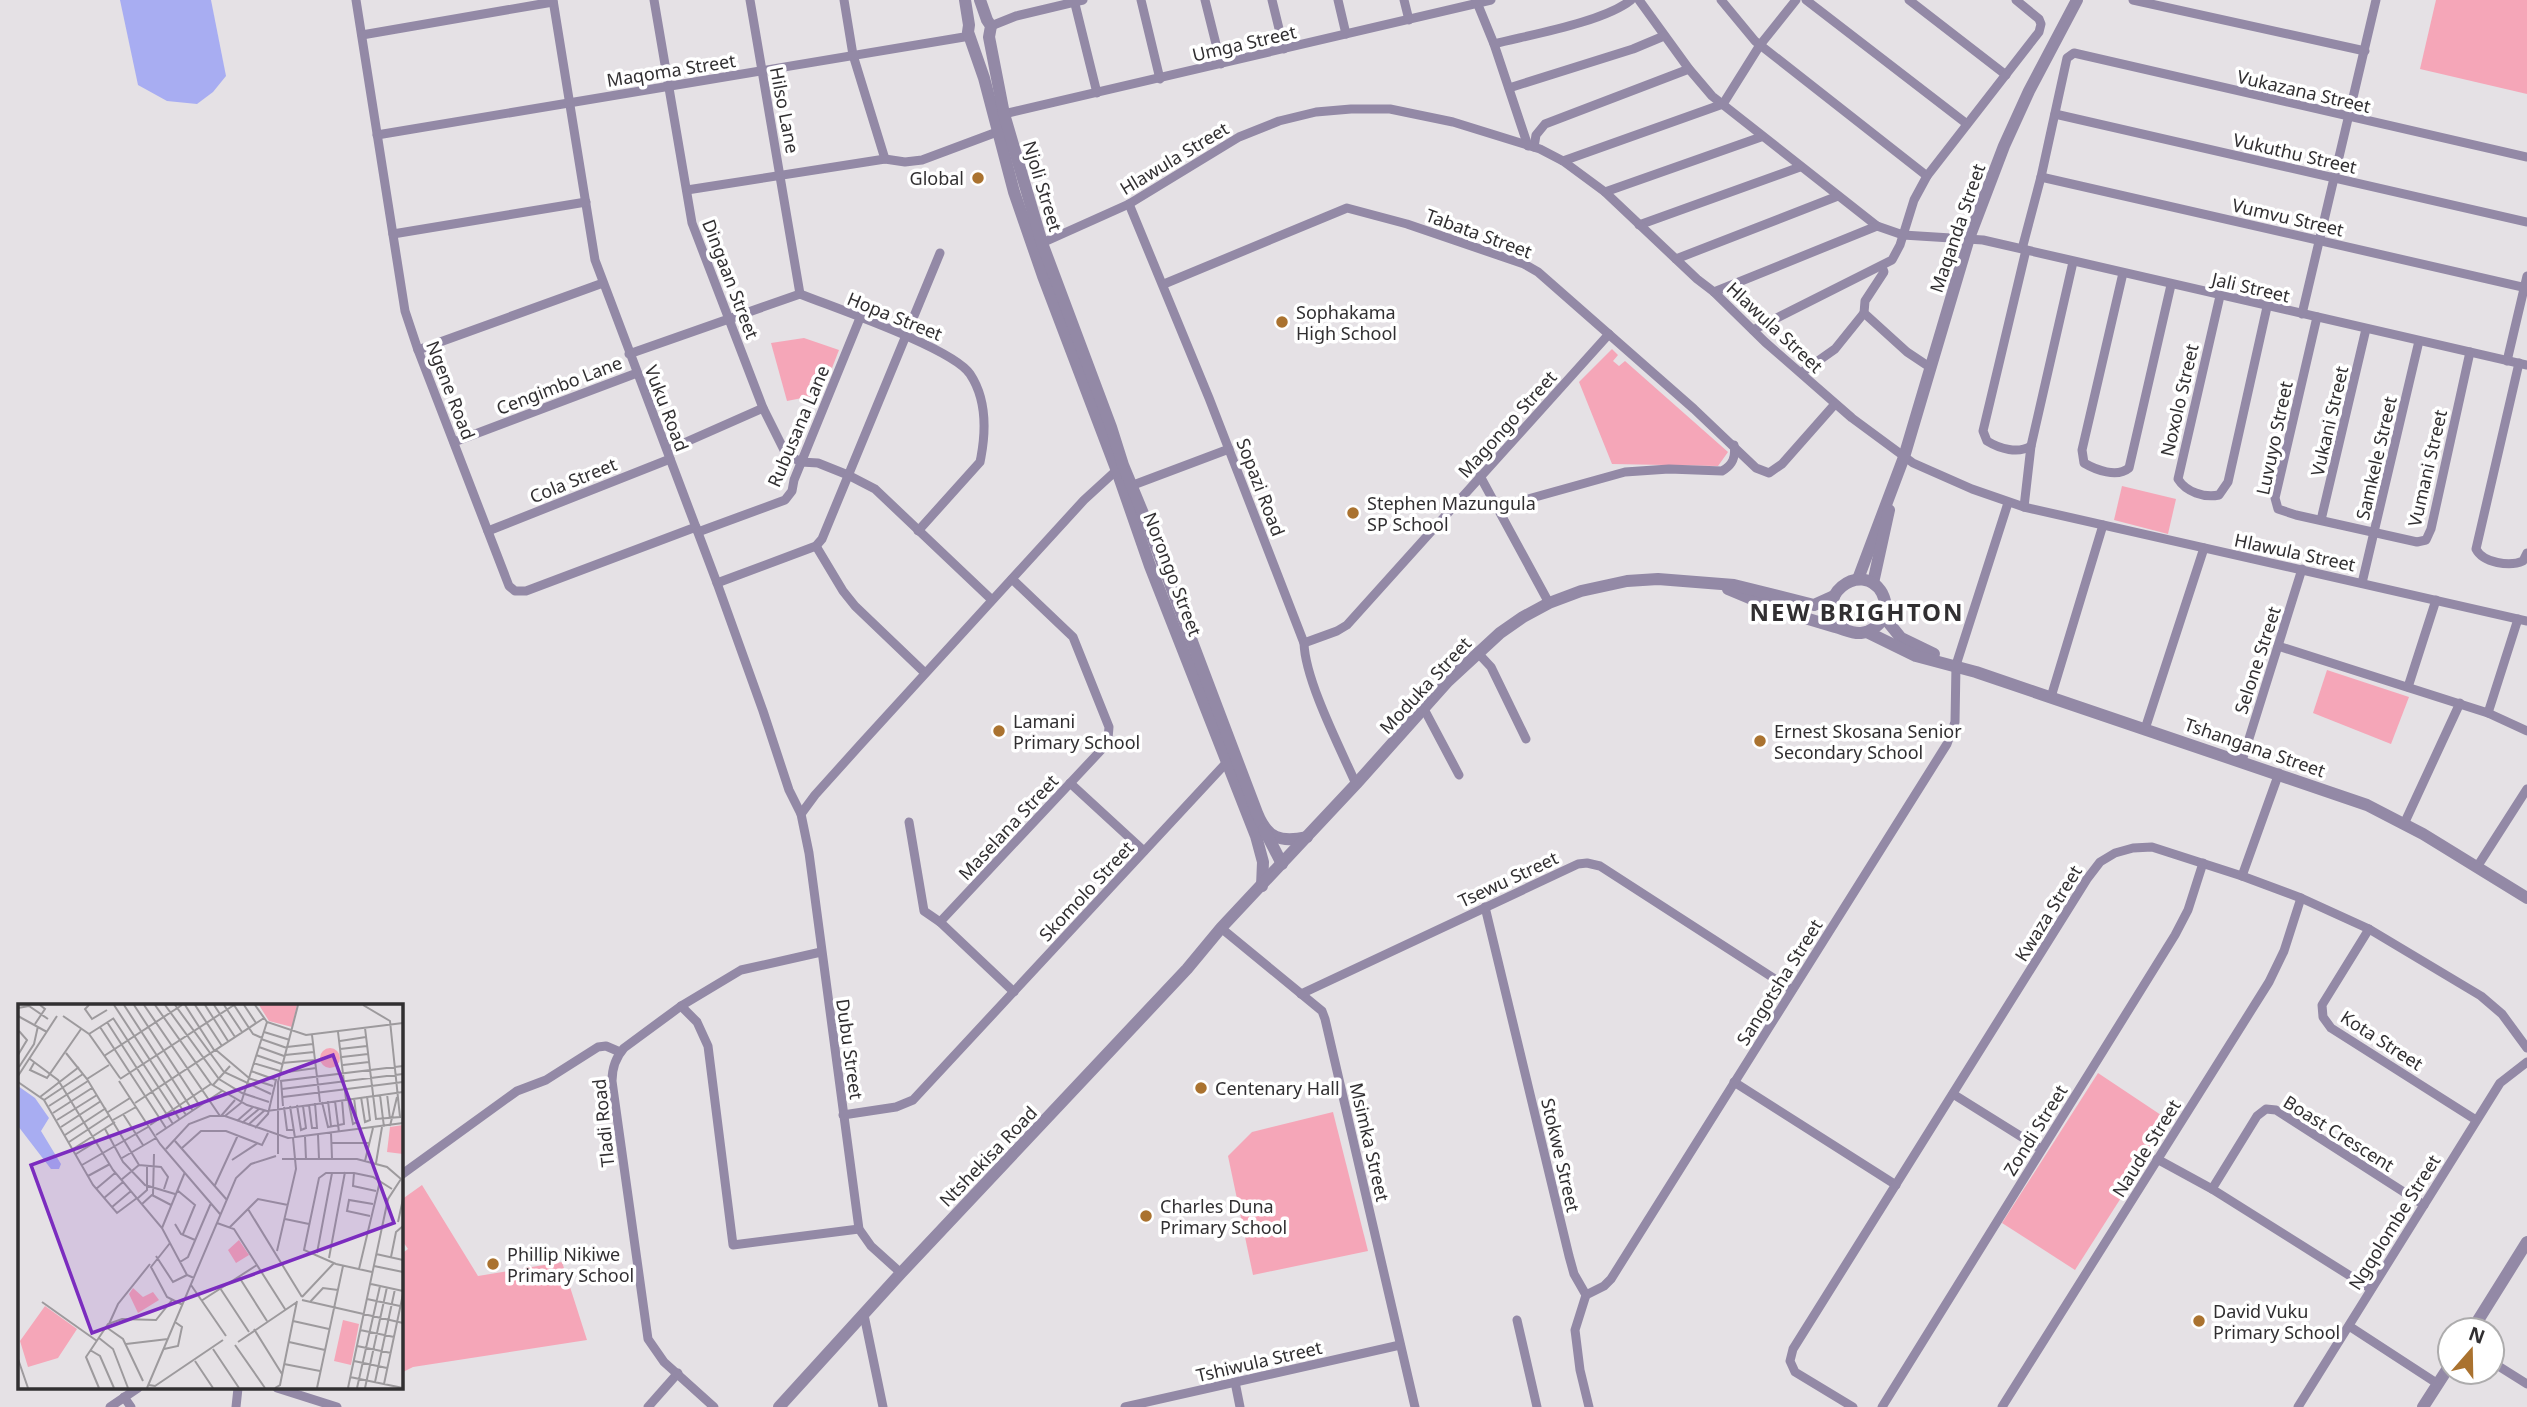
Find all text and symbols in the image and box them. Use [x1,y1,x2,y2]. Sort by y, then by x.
street label: Umga Street [1190,19,1299,67]
street label: Maqoma Street [605,48,738,92]
street label: Vukazana Street [2235,64,2374,118]
street label: Hilso Lane [765,65,805,155]
street label: Hlawula Street [1115,116,1233,200]
street label: Vukuthu Street [2231,127,2360,179]
street label: Njoli Street [1018,138,1068,235]
street label: Maqanda Street [1924,160,1990,296]
place label: Global [910,166,964,190]
marker: Global [970,170,986,186]
street label: Vumvu Street [2230,193,2347,242]
street label: Tabata Street [1423,203,1536,263]
street label: Dingaan Street [697,216,765,343]
street label: Jali Street [2208,266,2293,308]
street label: Hlawula Street [1722,276,1829,378]
street label: Hopa Street [844,286,946,346]
place label: Sophakama High School [1296,300,1397,345]
marker: Sophakama High School [1274,314,1290,330]
street label: Ngene Road [421,337,481,443]
street label: Noxolo Street [2154,341,2204,459]
street label: Cengimbo Lane [493,350,625,420]
street label: Vuku Road [640,361,694,455]
street label: Rubusana Lane [762,361,834,491]
street label: Vukani Street [2305,363,2353,478]
street label: Magongo Street [1452,365,1562,483]
street label: Luvuyo Street [2250,378,2298,497]
street label: Samkele Street [2350,393,2402,522]
street label: Vumani Street [2402,407,2452,529]
street label: Sopazi Road [1231,435,1291,539]
street label: Cola Street [526,451,621,508]
place label: Stephen Mazungula SP School [1367,491,1536,536]
marker: Stephen Mazungula SP School [1345,505,1361,521]
street label: Norongo Street [1138,509,1208,640]
street label: Hlawula Street [2232,527,2358,577]
district label: NEW BRIGHTON [1749,595,1965,628]
street label: Selone Street [2228,603,2286,717]
street label: Moduka Street [1374,631,1476,739]
place label: Lamani Primary School [1013,709,1140,754]
street label: Tshangana Street [2181,712,2329,782]
place label: Ernest Skosana Senior Secondary School [1774,719,1962,764]
marker: Lamani Primary School [991,723,1007,739]
marker: Ernest Skosana Senior Secondary School [1752,733,1768,749]
street label: Maselana Street [953,769,1064,885]
street label: Skomolo Street [1033,835,1139,946]
street label: Tsewu Street [1454,845,1562,913]
street label: Kwaza Street [2009,860,2087,966]
street label: Sangotsha Street [1731,914,1828,1050]
street label: Dubu Street [831,997,869,1101]
inset map [18,1004,402,1390]
street label: Kota Street [2336,1004,2428,1076]
place label: Centenary Hall [1215,1076,1340,1100]
street label: Tladi Road [586,1078,620,1168]
marker: Centenary Hall [1193,1080,1209,1096]
street label: Msimka Street [1345,1080,1395,1204]
street label: Zondi Street [1998,1080,2073,1180]
street label: Boast Crescent [2279,1089,2399,1177]
street label: Naude Street [2106,1094,2186,1201]
street label: Stokwe Street [1536,1096,1586,1215]
street label: Ntshekisa Road [934,1101,1042,1211]
street label: Ngqolombe Street [2343,1149,2446,1294]
place label: Charles Duna Primary School [1160,1194,1287,1239]
marker: Charles Duna Primary School [1138,1208,1154,1224]
place label: Phillip Nikiwe Primary School [507,1242,634,1287]
marker: Phillip Nikiwe Primary School [485,1256,501,1272]
place label: David Vuku Primary School [2213,1299,2340,1344]
marker: David Vuku Primary School [2191,1313,2207,1329]
north arrow [2436,1316,2506,1386]
text: N [2465,1320,2489,1350]
street label: Tshiwula Street [1194,1335,1325,1387]

